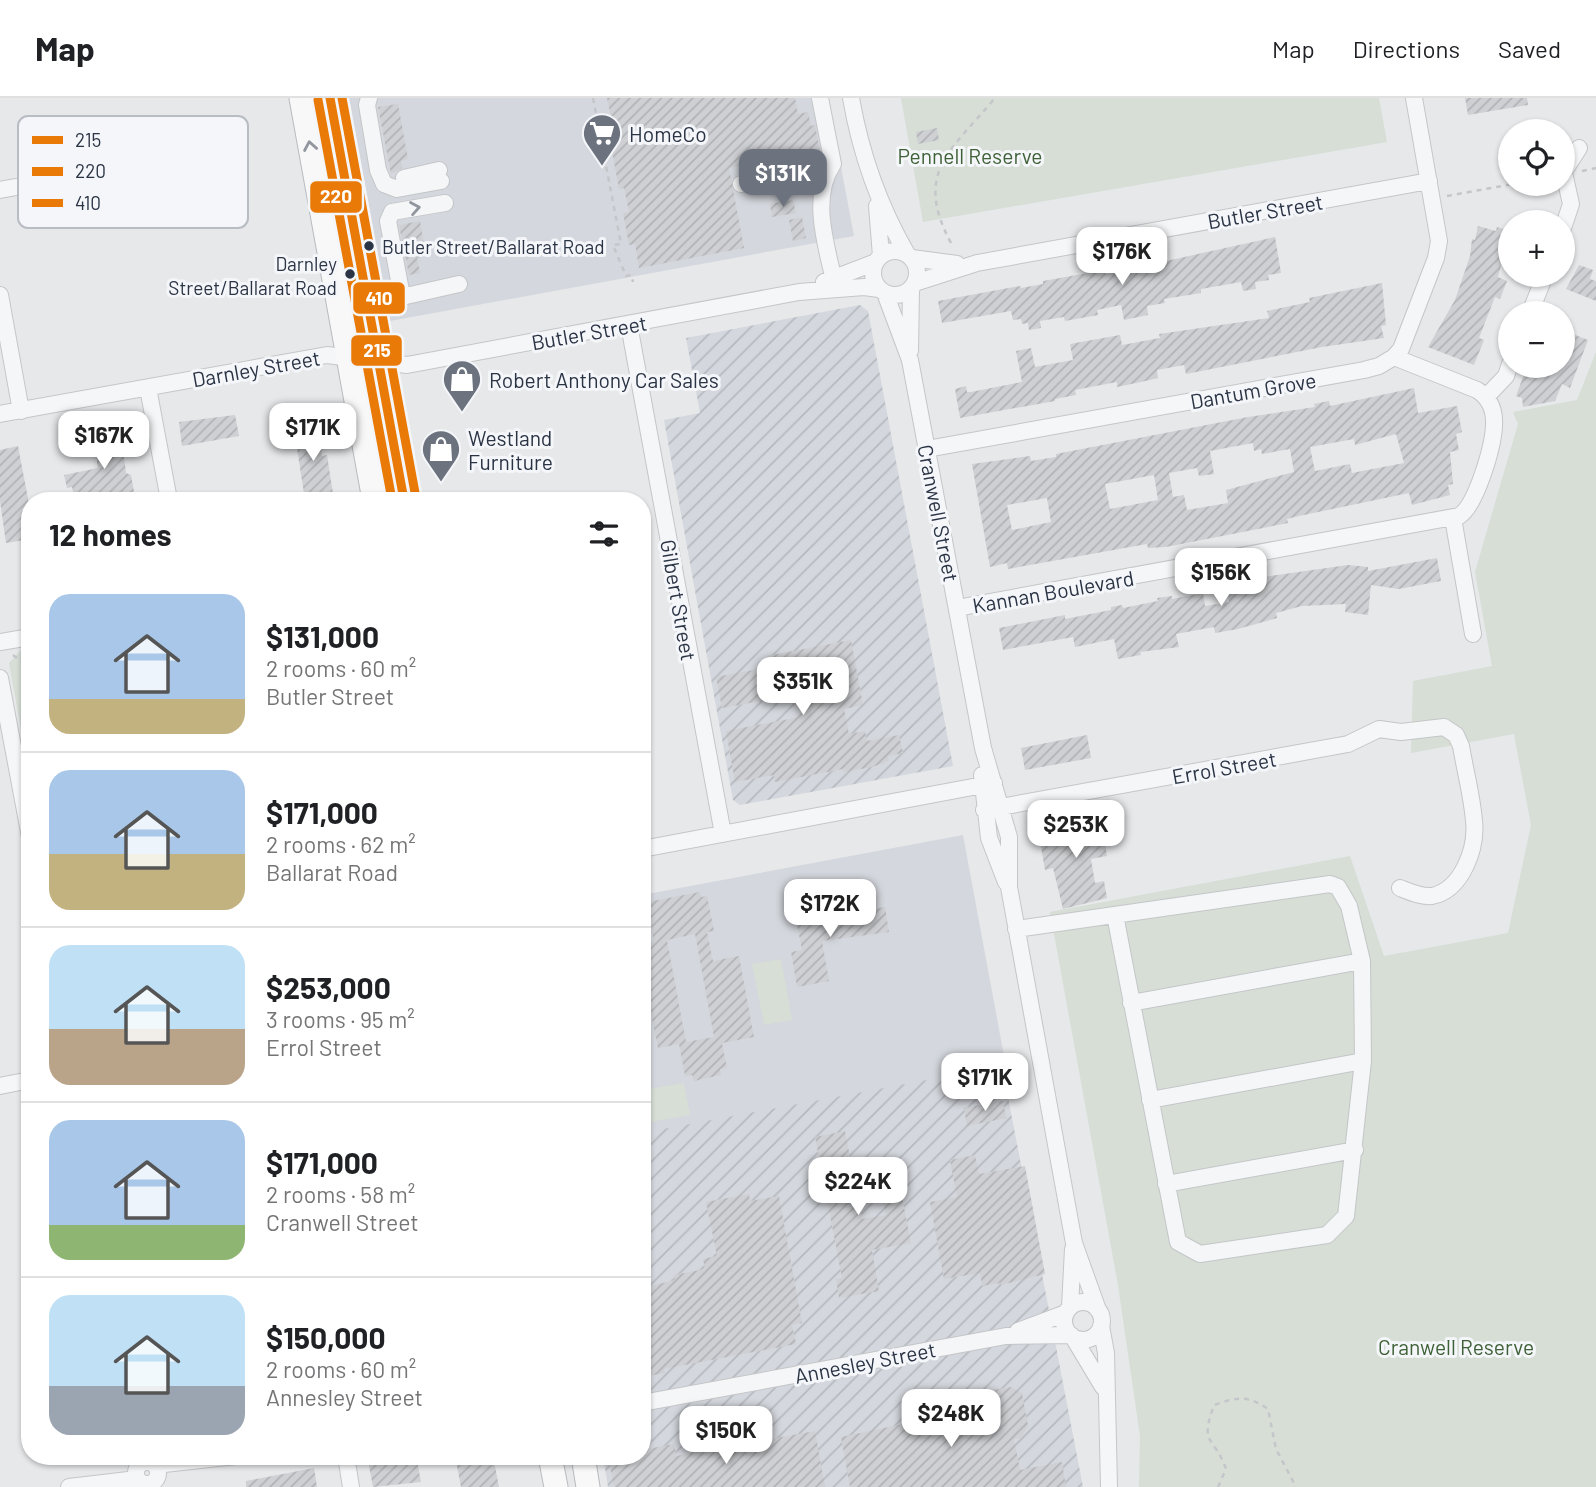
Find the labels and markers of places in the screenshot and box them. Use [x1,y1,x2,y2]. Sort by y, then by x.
supermarket icon: HomeCo [581,112,623,167]
place label: HomeCo [629,121,707,146]
pin: $131K [734,150,832,209]
pin: $176K [1073,228,1171,287]
place label: Butler Street/Ballarat Road [382,235,605,258]
marker: Butler Street/Ballarat Road [362,239,376,253]
place label: Darnley Street/Ballarat Road [168,252,337,299]
marker: Darnley Street/Ballarat Road [343,267,357,281]
shop icon: Robert Anthony Car Sales [441,358,483,413]
place label: Robert Anthony Car Sales [489,367,719,392]
pin: $171K [264,404,362,463]
pin: $167K [55,412,153,471]
place label: Westland Furniture [468,425,553,474]
shop icon: Westland Furniture [420,428,462,483]
pin: $156K [1172,548,1270,608]
pin: $351K [754,658,852,717]
pin: $253K [1027,800,1125,860]
pin: $172K [781,880,879,939]
pin: $171K [936,1054,1034,1113]
pin: $224K [809,1158,907,1217]
pin: $248K [902,1390,1000,1449]
pin: $150K [677,1406,775,1466]

